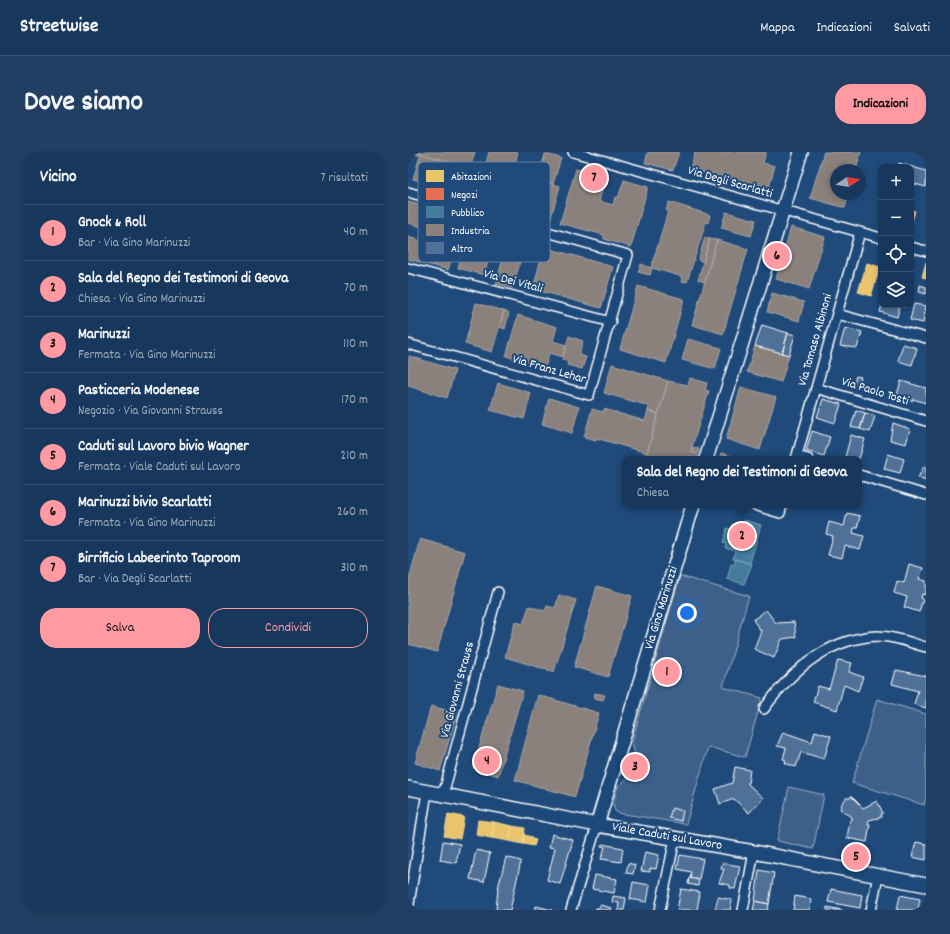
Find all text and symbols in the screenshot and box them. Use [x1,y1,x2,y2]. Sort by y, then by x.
text: Streetwise [20,14,98,41]
text: Mappa [760,18,795,38]
text: Indicazioni [817,18,872,38]
text: Salvati [894,18,930,38]
text: Dove siamo [24,84,143,124]
button: Indicazioni [835,84,926,124]
legend [418,162,550,262]
street label: Via Degli Scarlatti [685,162,775,204]
pin: 7 [581,163,607,193]
north arrow [830,164,866,200]
map controls [878,164,914,308]
button: + [878,164,914,200]
text: Vicino [40,166,77,190]
text: 7 risultati [321,169,368,188]
text: Abitazioni [451,170,491,186]
text: Negozi [451,188,477,204]
button: − [878,200,914,236]
text: Pubblico [451,206,484,222]
text: Gnock & Roll [78,212,146,234]
text: 1 [52,223,54,242]
text: 40 m [344,223,368,242]
text: Industria [451,224,490,240]
text: Bar · Via Gino Marinuzzi [78,234,190,253]
button: locate [878,236,914,272]
pin: 6 [764,241,790,271]
text: Altro [451,242,473,258]
street label: Via Dei Vitali [481,265,545,299]
text: Sala del Regno dei Testimoni di Geova [78,268,288,290]
button: layers [878,272,914,308]
text: 2 [50,279,56,298]
text: 70 m [344,279,368,298]
text: Chiesa · Via Gino Marinuzzi [78,290,205,309]
street label: Via Tomaso Albinoni [794,291,838,388]
text: Marinuzzi [78,324,130,346]
text: 3 [50,335,56,354]
text: 110 m [343,335,368,354]
text: Fermata · Via Gino Marinuzzi [78,346,215,365]
street label: Via Franz Lehar [510,350,588,390]
street label: Via Paolo Tosti [839,373,912,411]
text: Pasticceria Modenese [78,380,199,402]
text: 4 [50,391,56,410]
text: 170 m [341,391,368,410]
text: Negozio · Via Giovanni Strauss [78,402,223,421]
text: Caduti sul Lavoro bivio Wagner [78,436,249,458]
text: 5 [50,447,56,466]
text: 210 m [340,447,368,466]
popup [622,456,862,508]
text: Fermata · Viale Caduti sul Lavoro [78,458,240,477]
text: Sala del Regno dei Testimoni di Geova [637,462,847,484]
text: Chiesa [637,484,669,503]
text: Marinuzzi bivio Scarlatti [78,492,211,514]
text: 6 [50,503,56,522]
text: 260 m [337,503,368,522]
text: Fermata · Via Gino Marinuzzi [78,514,215,533]
pin: 2 [729,521,755,551]
text: Birrificio Labeerinto Taproom [78,548,240,570]
text: 7 [51,559,55,578]
text: 310 m [340,559,368,578]
street label: Via Gino Marinuzzi [640,563,684,652]
text: Bar · Via Degli Scarlatti [78,570,191,589]
your location [677,603,697,623]
button: Salva [40,608,200,648]
button: Condividi [208,608,368,648]
street label: Via Giovanni Strauss [436,640,480,740]
pin: 1 [654,657,680,687]
pin: 4 [474,746,500,776]
pin: 3 [622,752,648,782]
street label: Viale Caduti sul Lavoro [611,818,724,856]
pin: 5 [843,842,869,872]

